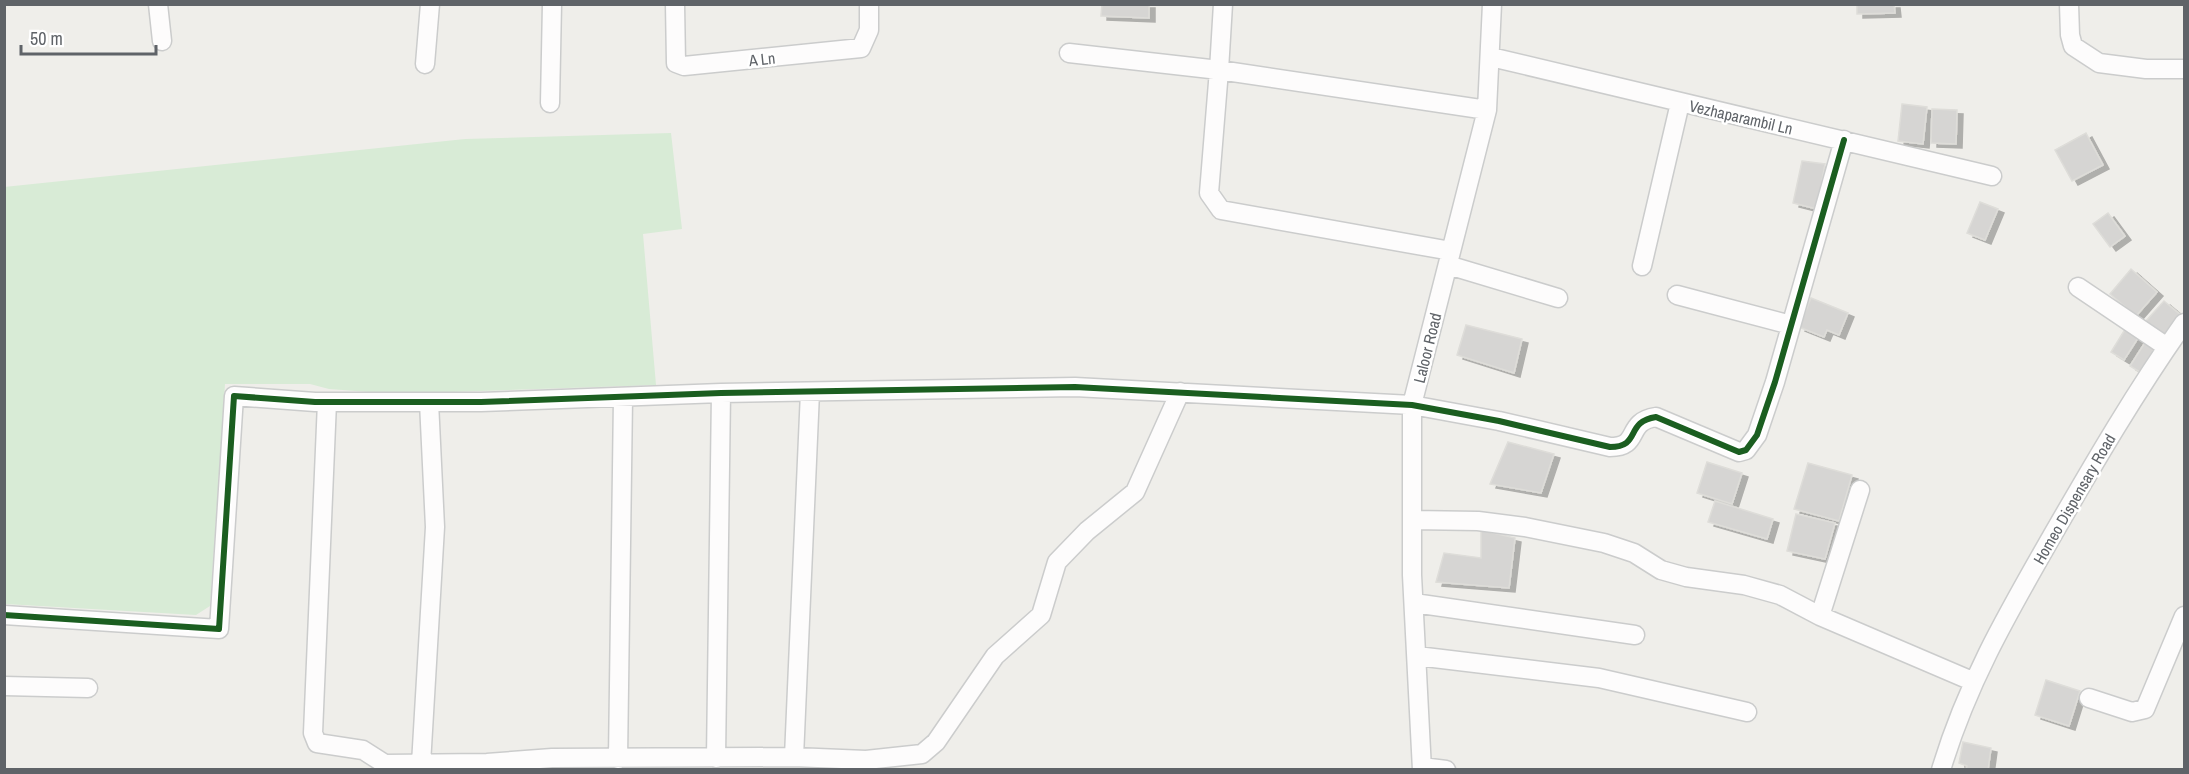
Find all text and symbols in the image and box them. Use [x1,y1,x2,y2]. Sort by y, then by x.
scale bar [21,18,156,56]
text: 50 m [30,26,63,51]
street label: A Ln [747,47,776,71]
street label: Vezhaparambil Ln [1687,94,1795,140]
street label: Laloor Road [1408,311,1446,385]
street label: Homeo Dispensary Road [2028,430,2120,568]

